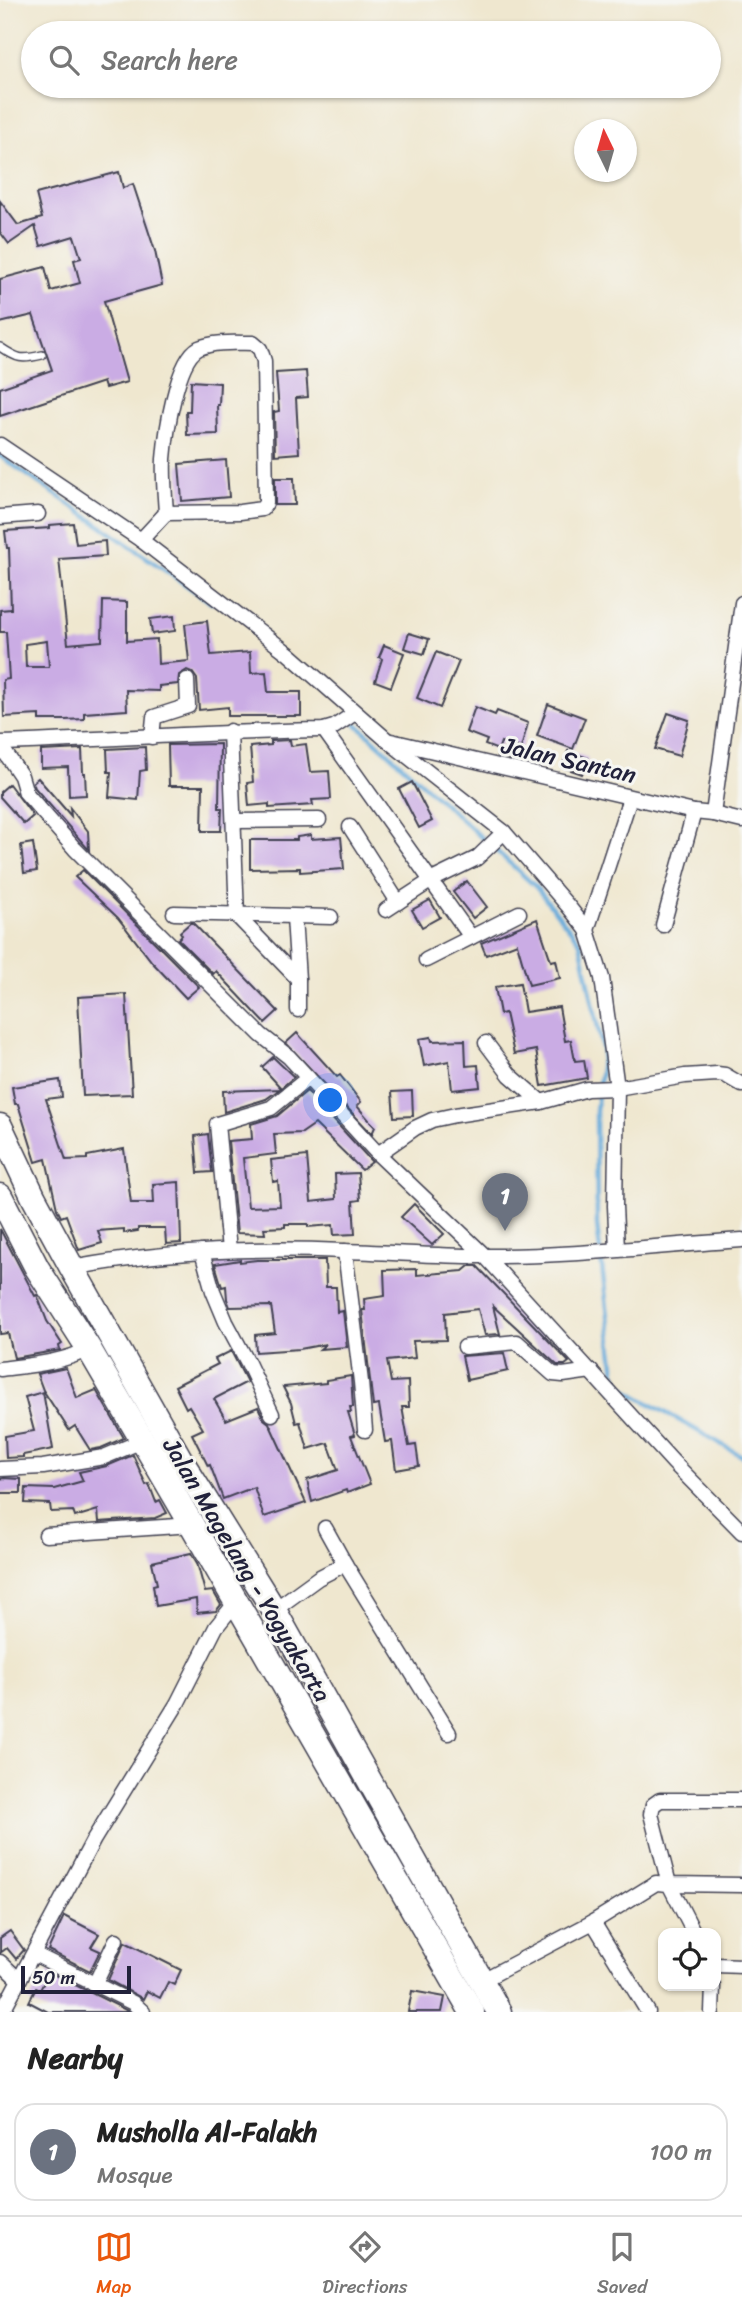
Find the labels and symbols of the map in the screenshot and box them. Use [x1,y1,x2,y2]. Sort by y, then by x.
north arrow [574,119,637,182]
street label: Jalan Santan [497,724,641,796]
your location [313,1083,347,1117]
pin: 1 [482,1173,528,1231]
street label: Jalan Magelang - Yogyakarta [151,1429,343,1711]
scale bar [21,1963,131,1995]

